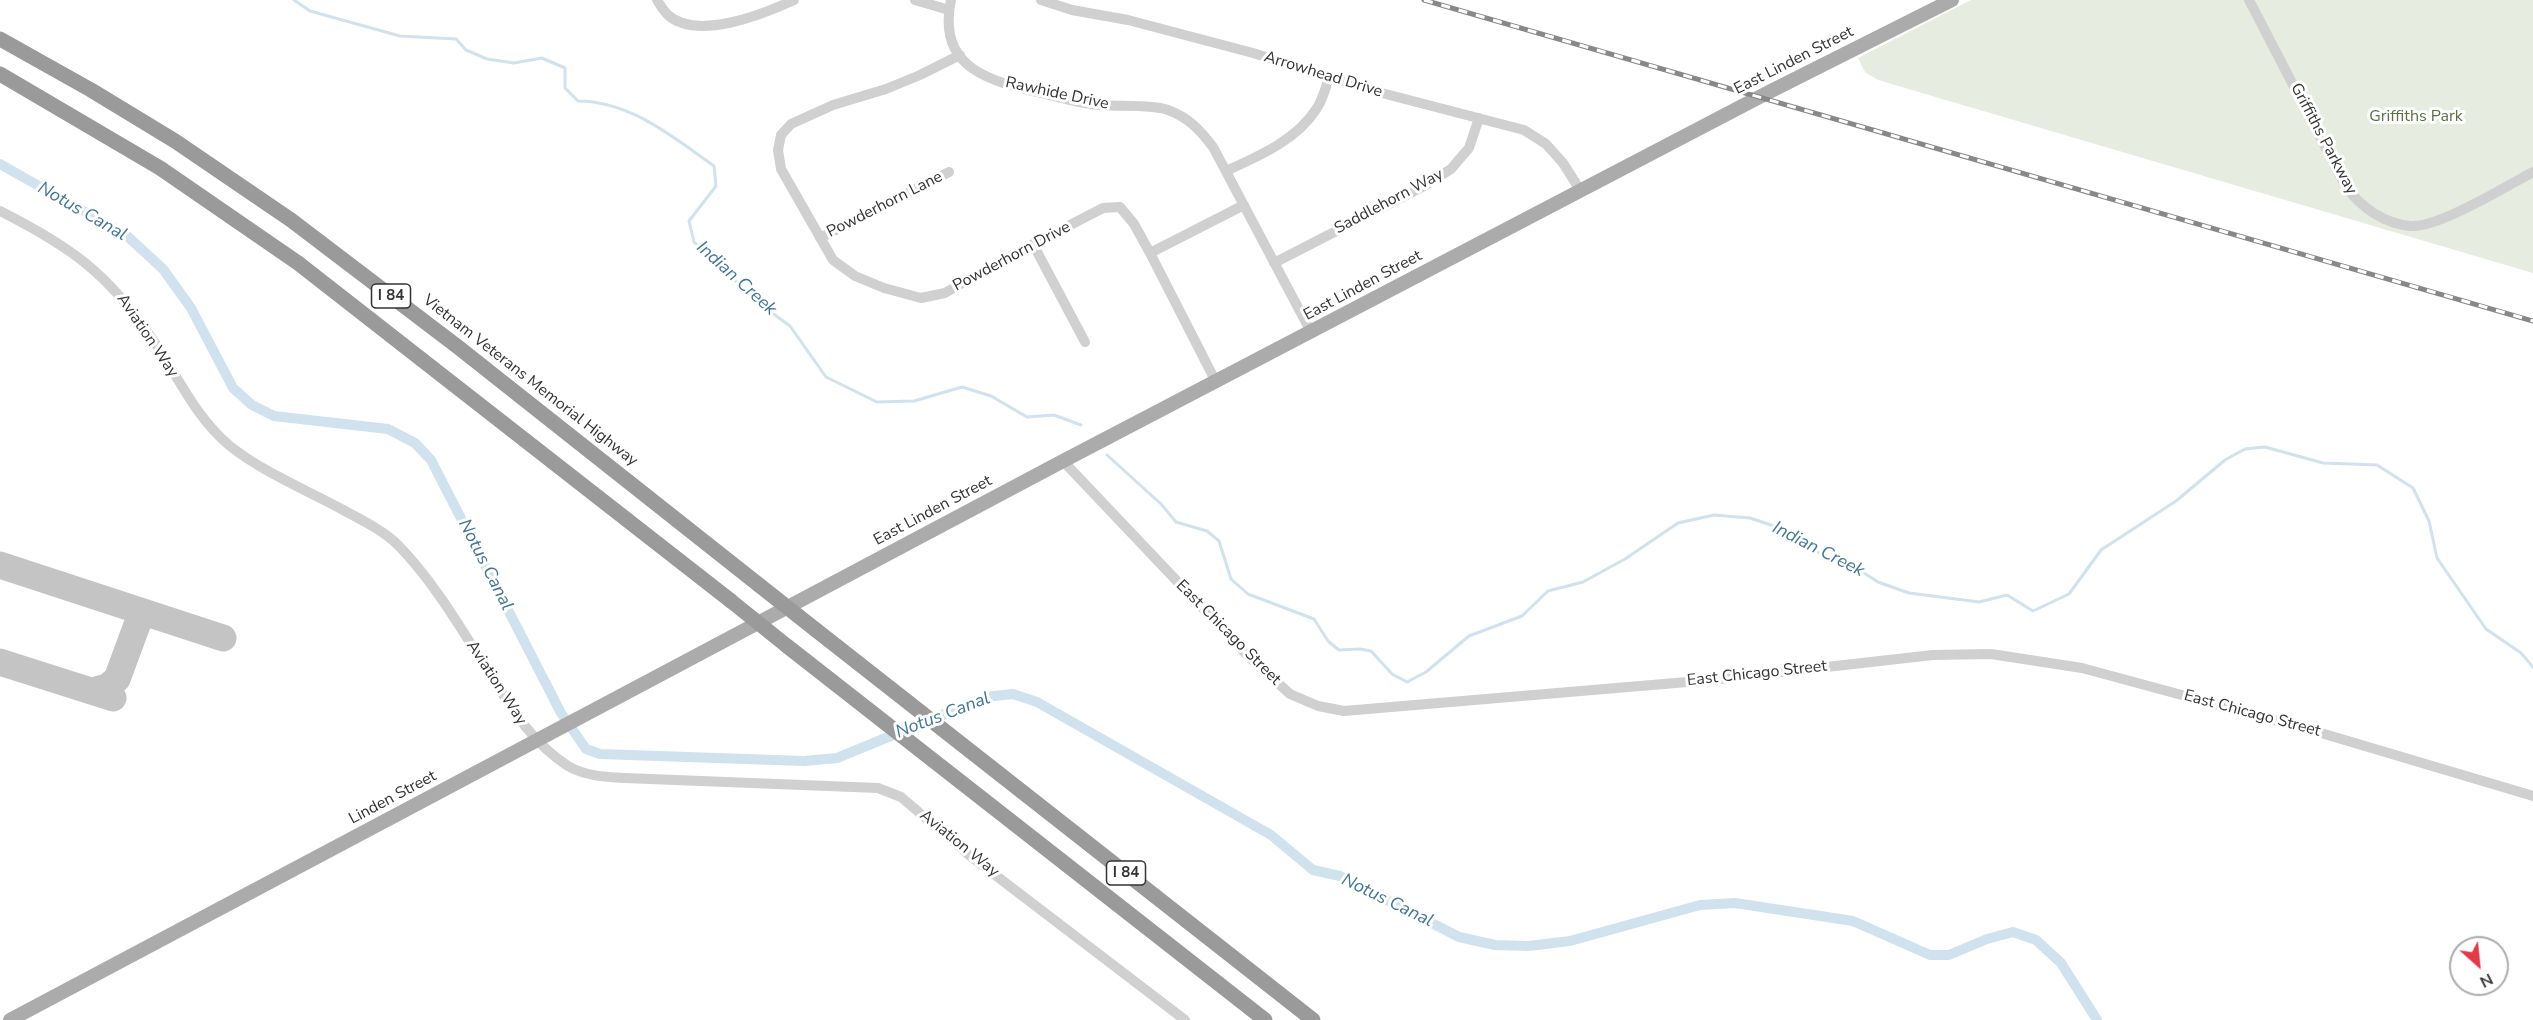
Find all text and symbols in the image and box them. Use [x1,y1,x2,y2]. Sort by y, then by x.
street label: East Linden Street [1731,23,1857,99]
street label: Arrowhead Drive [1262,48,1384,102]
street label: Rawhide Drive [1004,74,1110,114]
street label: Griffiths Parkway [2286,80,2360,198]
park label: Griffiths Park [2369,107,2463,127]
street label: Saddlehorn Way [1331,165,1447,239]
street label: Powderhorn Lane [824,168,946,242]
water label: Notus Canal [34,178,130,246]
street label: Powderhorn Drive [950,218,1074,296]
water label: Indian Creek [691,237,781,321]
street label: East Linden Street [1301,247,1425,325]
road number: I 84 [372,284,410,308]
street label: Aviation Way [112,291,182,381]
street label: Vietnam Veterans Memorial Highway [419,291,641,471]
street label: East Linden Street [871,472,995,550]
water label: Notus Canal [453,516,517,614]
water label: Indian Creek [1768,518,1868,582]
street label: East Chicago Street [1172,577,1284,689]
street label: Aviation Way [462,637,530,729]
street label: East Chicago Street [1686,657,1828,691]
street label: East Chicago Street [2182,687,2322,741]
water label: Notus Canal [893,688,993,744]
street label: Linden Street [346,767,440,829]
street label: Aviation Way [915,806,1003,882]
road number: I 84 [1106,861,1146,885]
water label: Notus Canal [1338,870,1436,932]
north arrow [2449,936,2509,996]
text: N [2476,968,2497,993]

